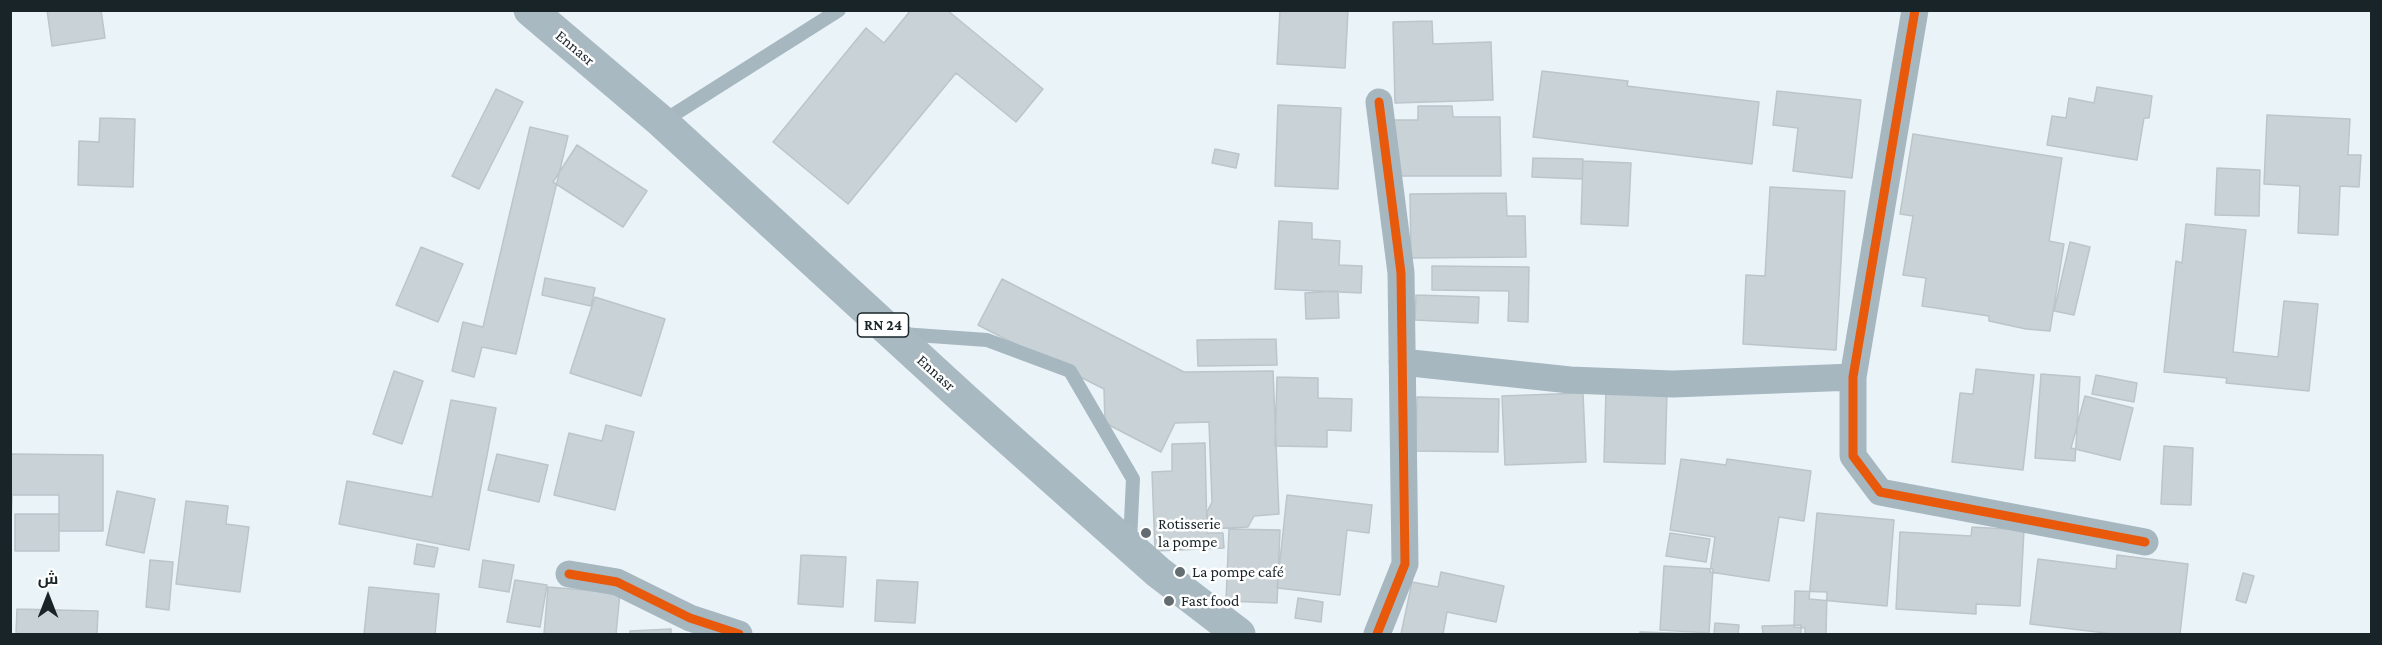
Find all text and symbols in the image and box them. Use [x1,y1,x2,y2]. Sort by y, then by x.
street label: Ennasr [551,26,599,70]
road number: RN 24 [858,313,908,337]
street label: Ennasr [913,351,959,395]
place label: Rotisserie la pompe [1158,514,1221,552]
marker: Rotisserie la pompe [1139,526,1153,540]
place label: La pompe café [1192,562,1284,582]
marker: La pompe café [1173,565,1187,579]
north arrow [18,567,78,627]
text: ش [38,570,58,587]
place label: Fast food [1181,591,1239,611]
marker: Fast food [1162,594,1176,608]

